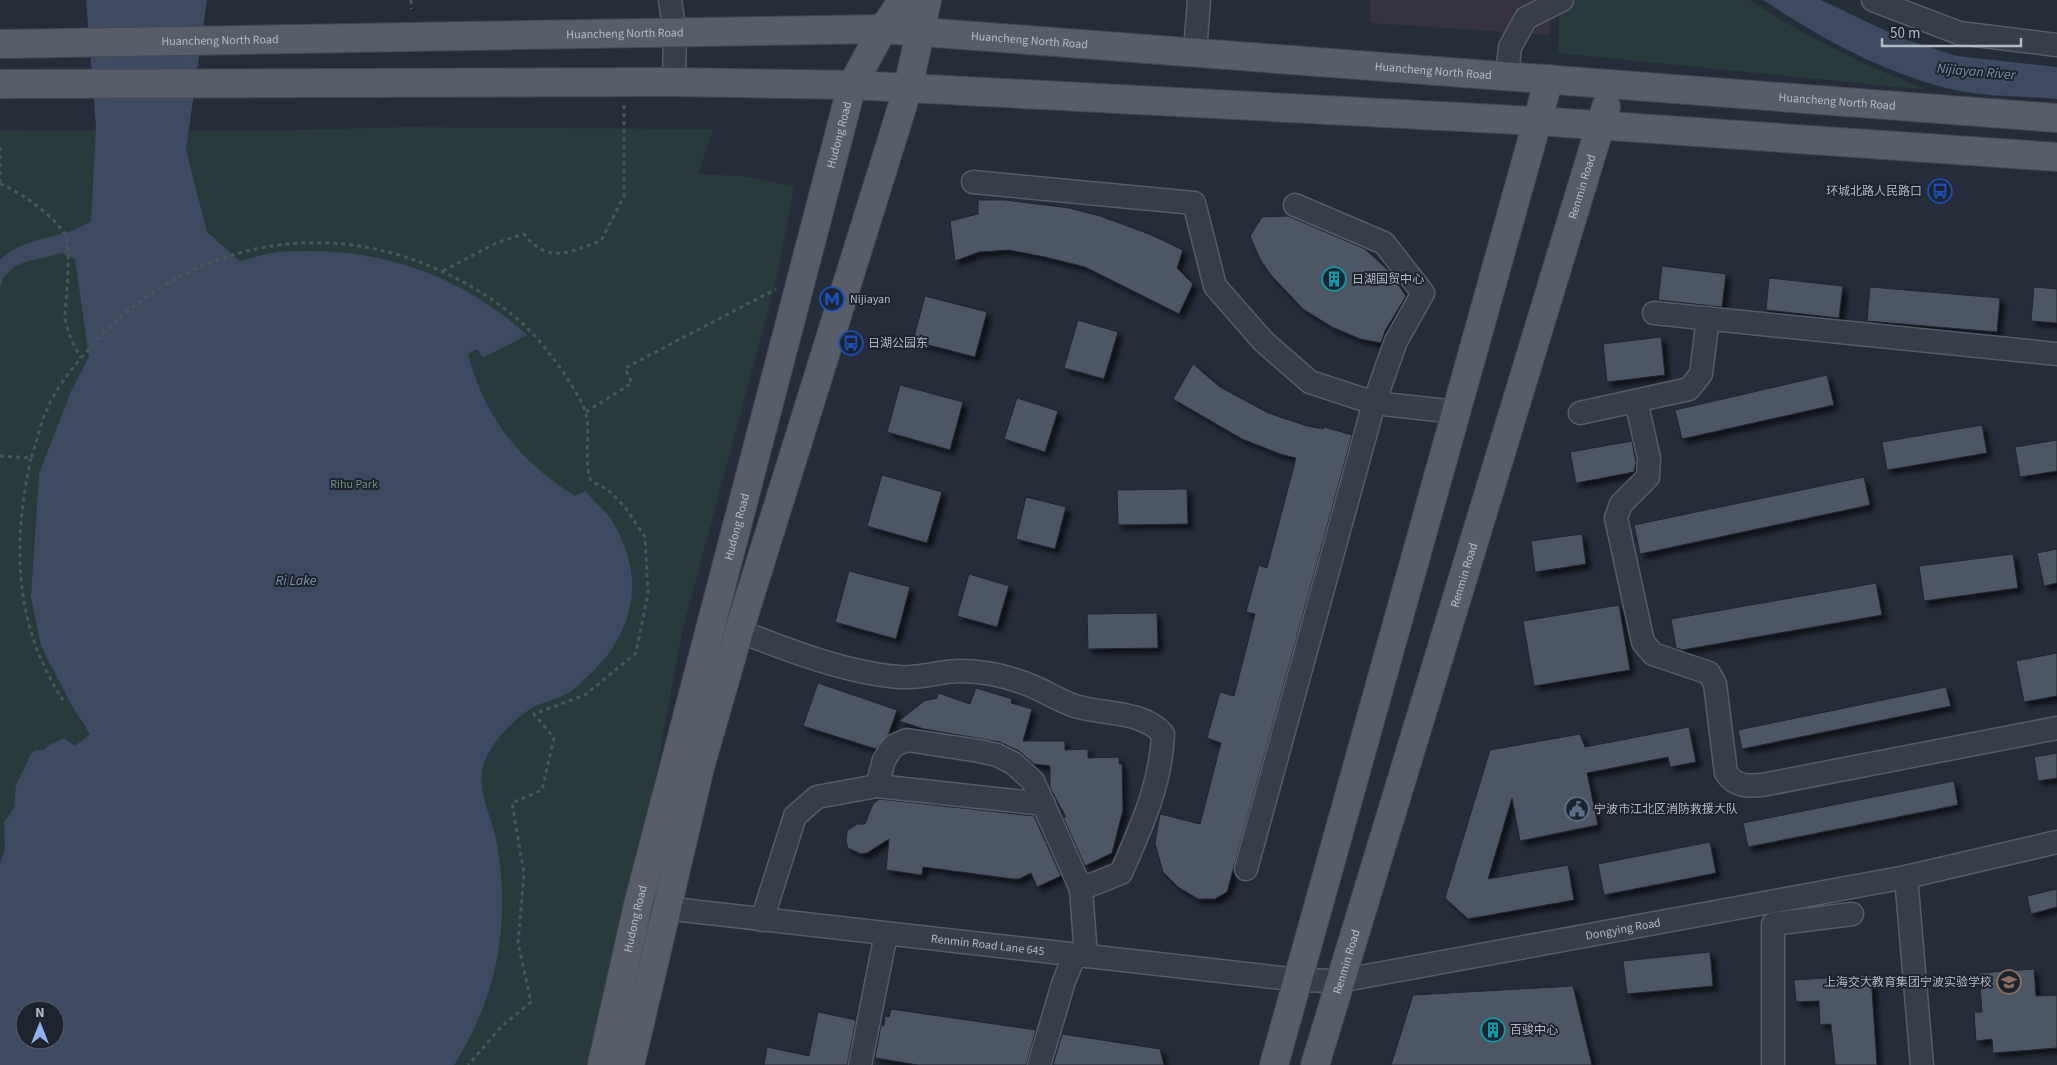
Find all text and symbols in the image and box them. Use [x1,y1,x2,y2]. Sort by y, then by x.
scale bar [1882,15,2021,47]
text: 50 m [1890,23,1920,44]
street label: Huancheng North Road [566,24,684,43]
street label: Huancheng North Road [970,27,1089,53]
street label: Huancheng North Road [161,31,279,50]
street label: Huancheng North Road [1374,58,1492,84]
water label: Nijiayan River [1936,59,2017,86]
street label: Huancheng North Road [1778,88,1896,114]
street label: Hudong Road [822,100,856,170]
street label: Renmin Road [1564,152,1600,221]
bus stop icon: 环城北路人民路口 [1927,178,1953,204]
place label: 环城北路人民路口 [1826,183,1922,200]
building icon: 日湖国贸中心 [1321,266,1347,292]
place label: 日湖国贸中心 [1352,271,1424,288]
metro station icon: Nijiayan [819,286,845,312]
place label: Nijiayan [850,291,891,308]
bus stop icon: 日湖公园东 [838,330,864,356]
place label: 日湖公园东 [868,335,928,352]
park label: Rihu Park [330,476,378,493]
street label: Hudong Road [720,491,754,562]
street label: Renmin Road [1446,541,1482,610]
water label: Ri Lake [276,571,317,591]
public building icon: 宁波市江北区消防救援大队 [1564,796,1590,822]
place label: 宁波市江北区消防救援大队 [1594,801,1738,818]
street label: Hudong Road [619,883,651,954]
street label: Dongying Road [1584,914,1662,944]
street label: Renmin Road [1329,927,1364,996]
street label: Renmin Road Lane 645 [930,930,1045,960]
school or university icon: 上海交大教育集团宁波实验学校 [1996,969,2022,995]
place label: 上海交大教育集团宁波实验学校 [1824,974,1992,991]
north arrow [15,1000,65,1050]
text: N [35,1003,45,1023]
building icon: 百骏中心 [1480,1017,1506,1043]
place label: 百骏中心 [1510,1022,1558,1039]

